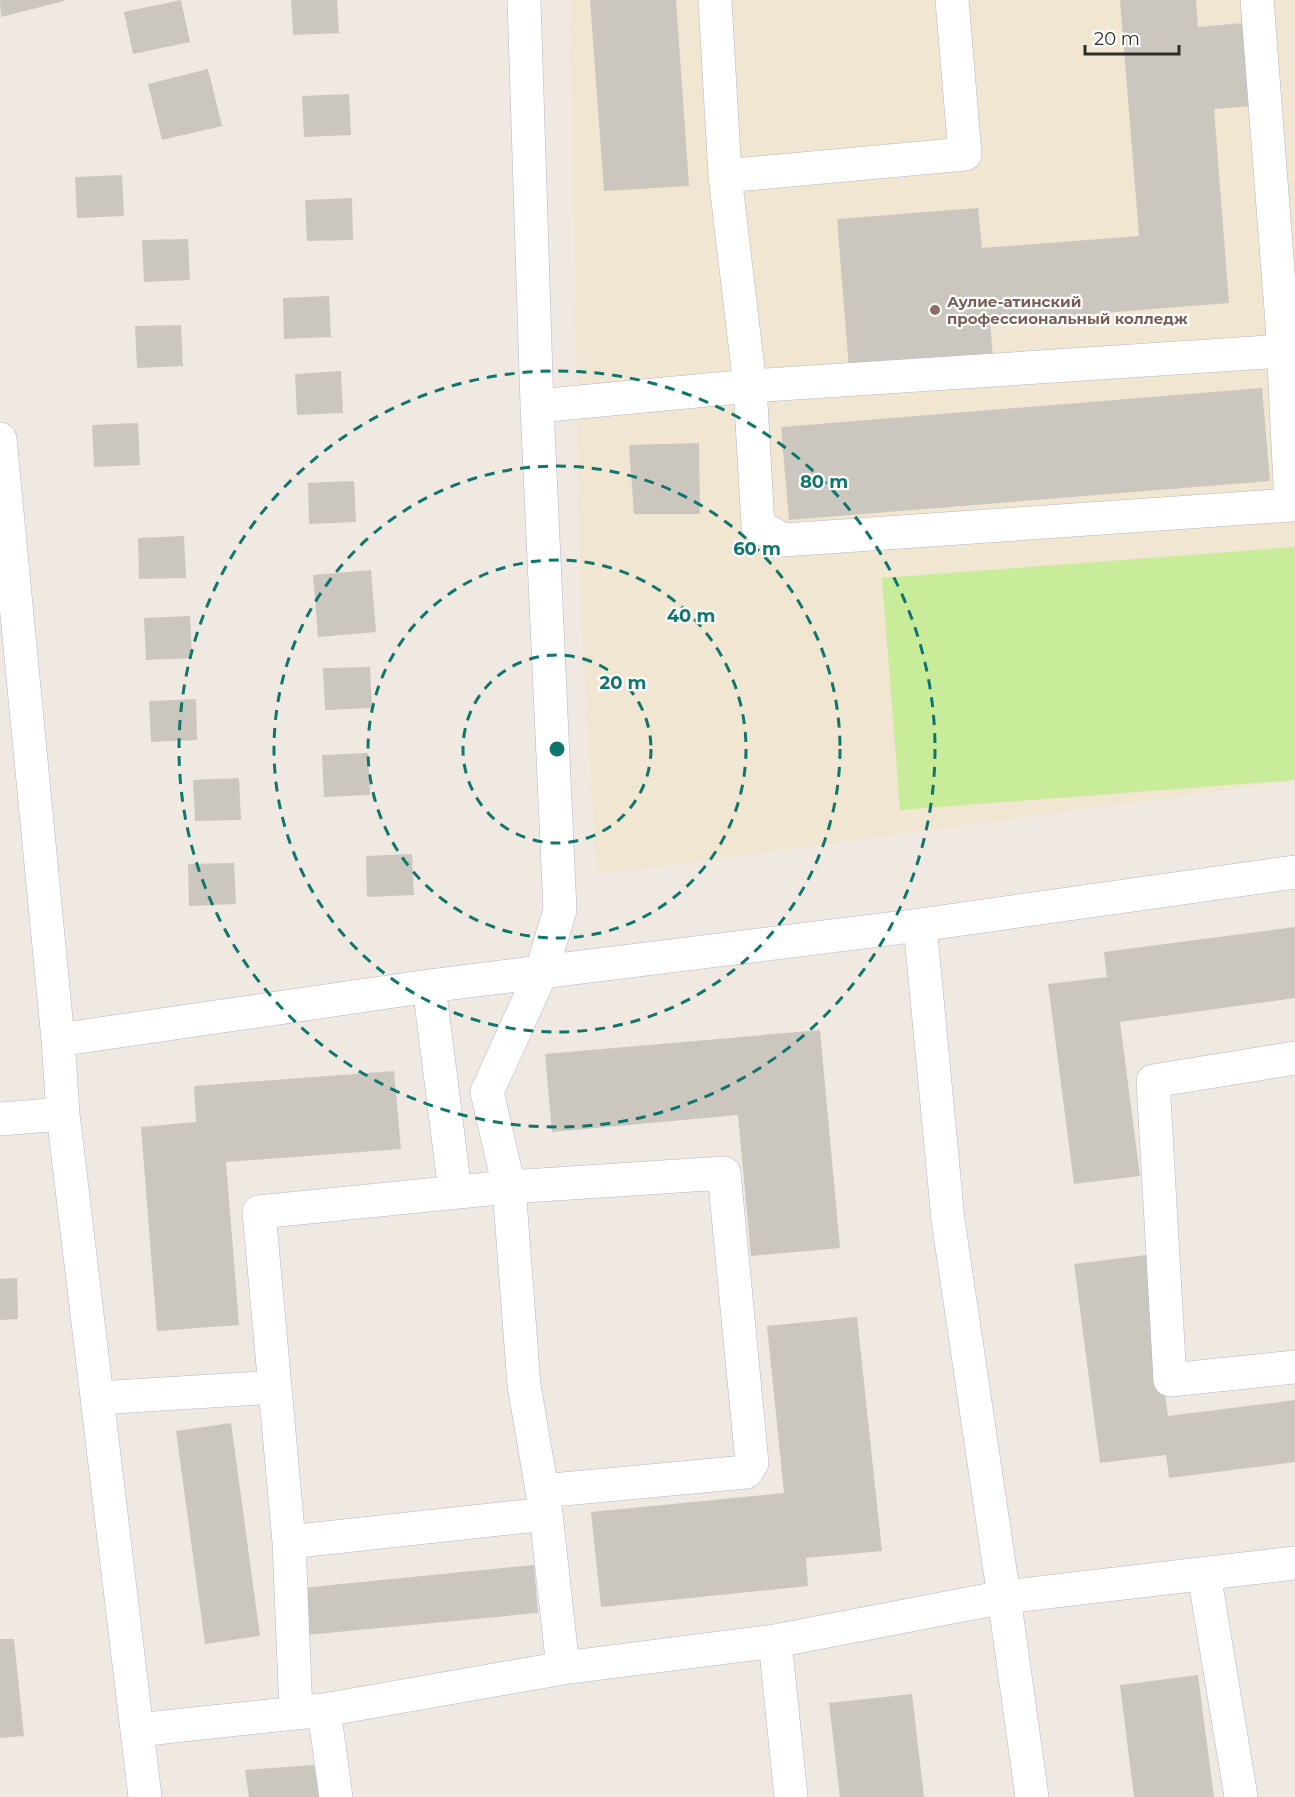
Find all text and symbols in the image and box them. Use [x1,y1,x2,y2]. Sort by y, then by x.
scale bar [1085,18,1180,56]
text: 20 m [1094,28,1140,50]
place label: Аулие-атинский профессиональный колледж [947,292,1188,328]
marker: Аулие-атинский профессиональный колледж [928,303,942,317]
text: 80 m [800,471,848,493]
text: 60 m [733,538,781,560]
text: 40 m [667,605,715,627]
text: 20 m [600,672,646,694]
centre of rings [547,739,567,759]

